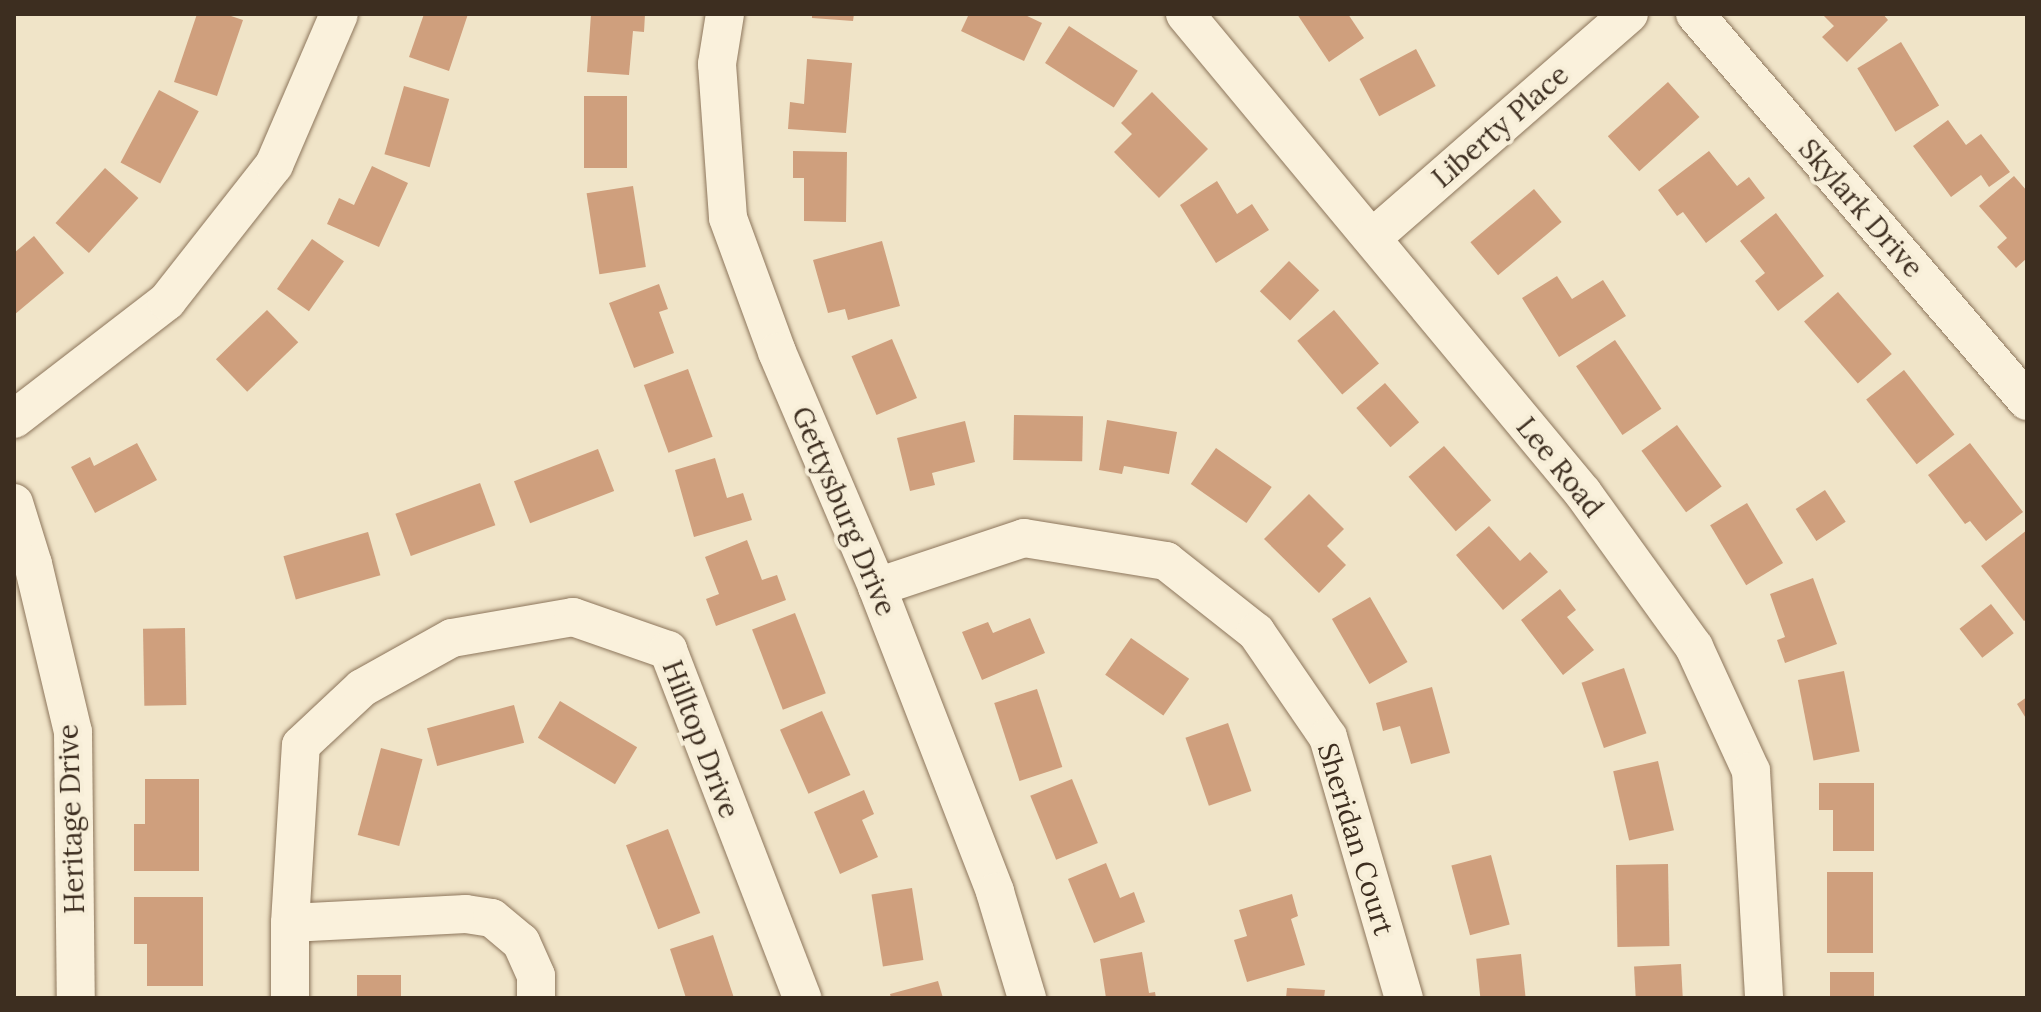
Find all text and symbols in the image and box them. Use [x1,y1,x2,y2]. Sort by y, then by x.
street label: Liberty Place [1425,58,1575,194]
street label: Skylark Drive [1792,132,1930,284]
street label: Gettysburg Drive [785,401,903,621]
street label: Lee Road [1510,410,1610,524]
street label: Hilltop Drive [656,655,746,823]
street label: Heritage Drive [51,723,91,915]
street label: Sheridan Court [1311,739,1401,939]

